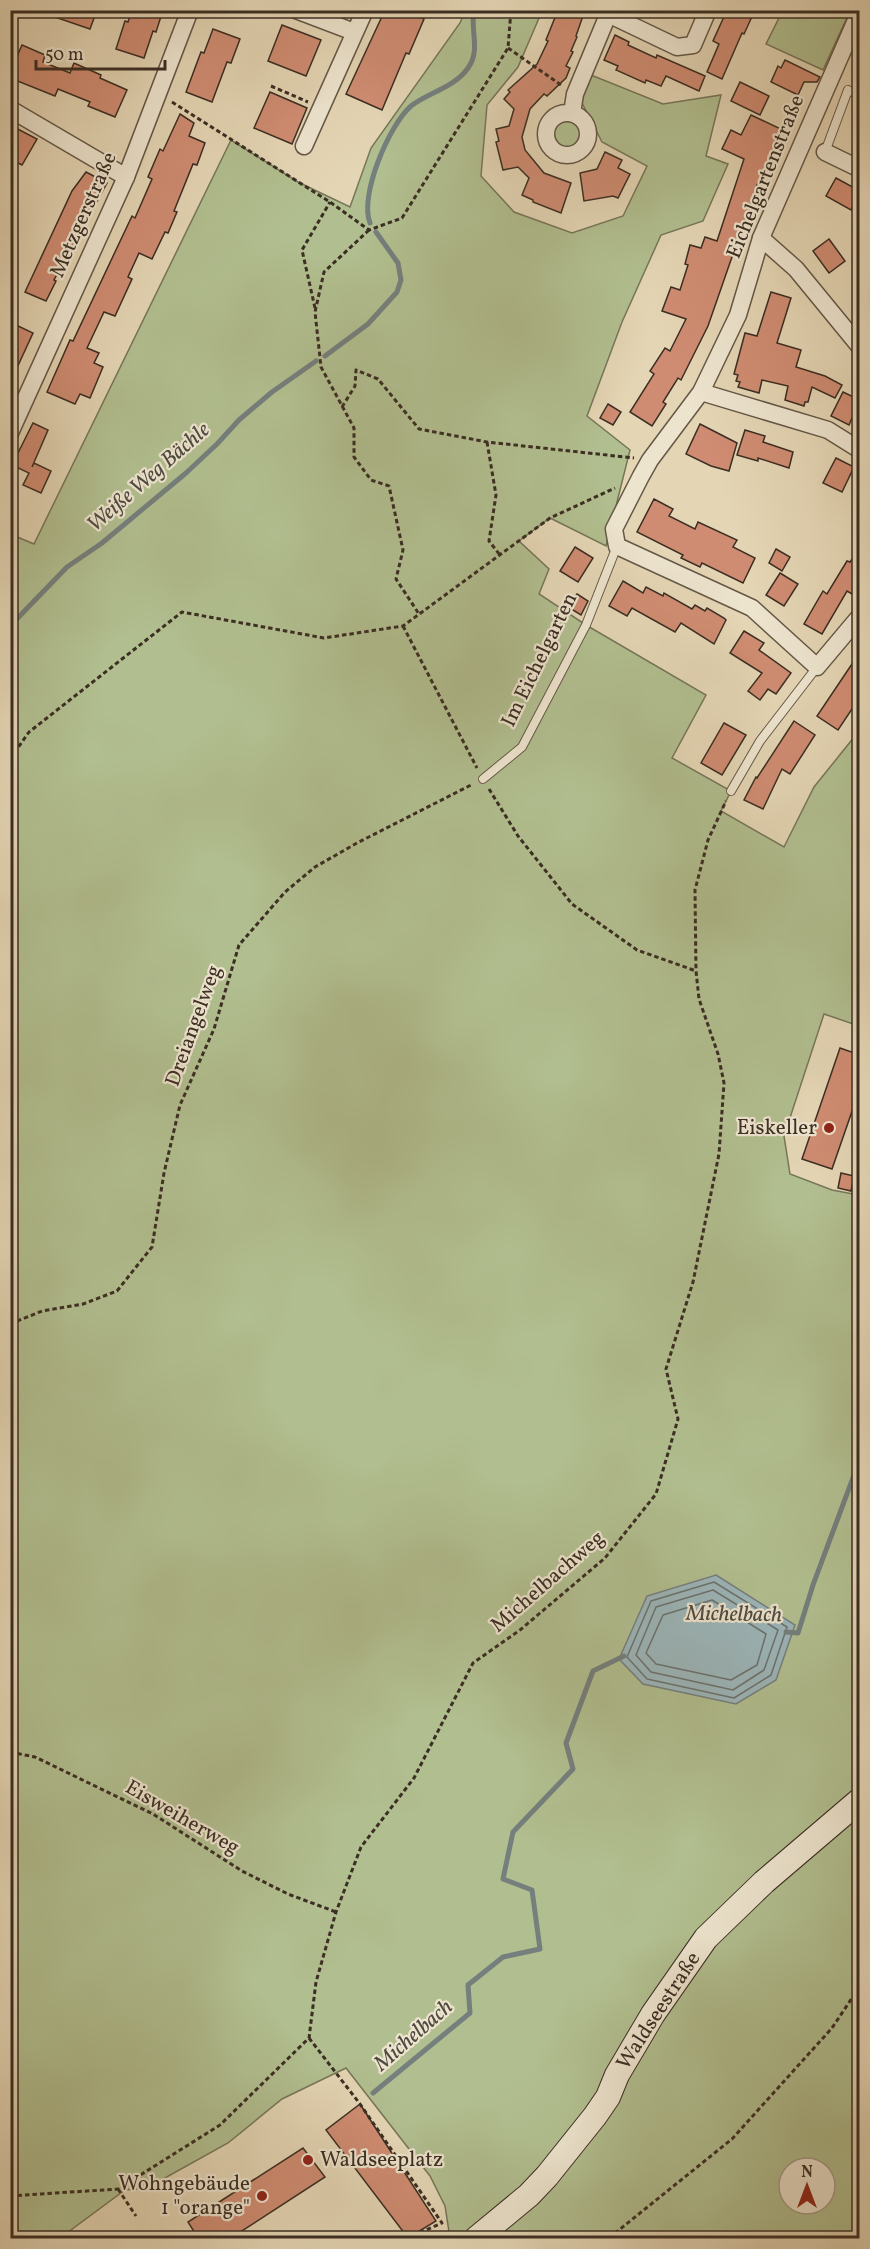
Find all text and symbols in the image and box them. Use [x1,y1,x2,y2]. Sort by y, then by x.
scale bar [36,33,165,71]
text: 50 m [45,43,84,68]
street label: Eichelgartenstraße [720,91,812,263]
street label: Metzgerstraße [43,148,125,282]
water label: Weiße Weg Bächle [81,416,217,540]
street label: Im Eichelgarten [495,588,585,732]
street label: Dreiangelweg [159,961,229,1091]
place label: Eiskeller [737,1114,817,1143]
marker: Eiskeller [822,1121,836,1135]
street label: Michelbachweg [485,1524,611,1640]
water label: Michelbach [685,1599,782,1631]
street label: Eisweiherweg [119,1773,245,1863]
street label: Waldseestraße [610,1946,708,2076]
water label: Michelbach [367,1993,460,2080]
place label: Waldseeplatz [320,2146,443,2175]
marker: Waldseeplatz [301,2153,315,2167]
north arrow [777,2156,837,2216]
text: N [801,2162,813,2184]
place label: Wohngebäude 1 "orange" [118,2170,250,2223]
marker: Wohngebäude 1 "orange" [255,2189,269,2203]

